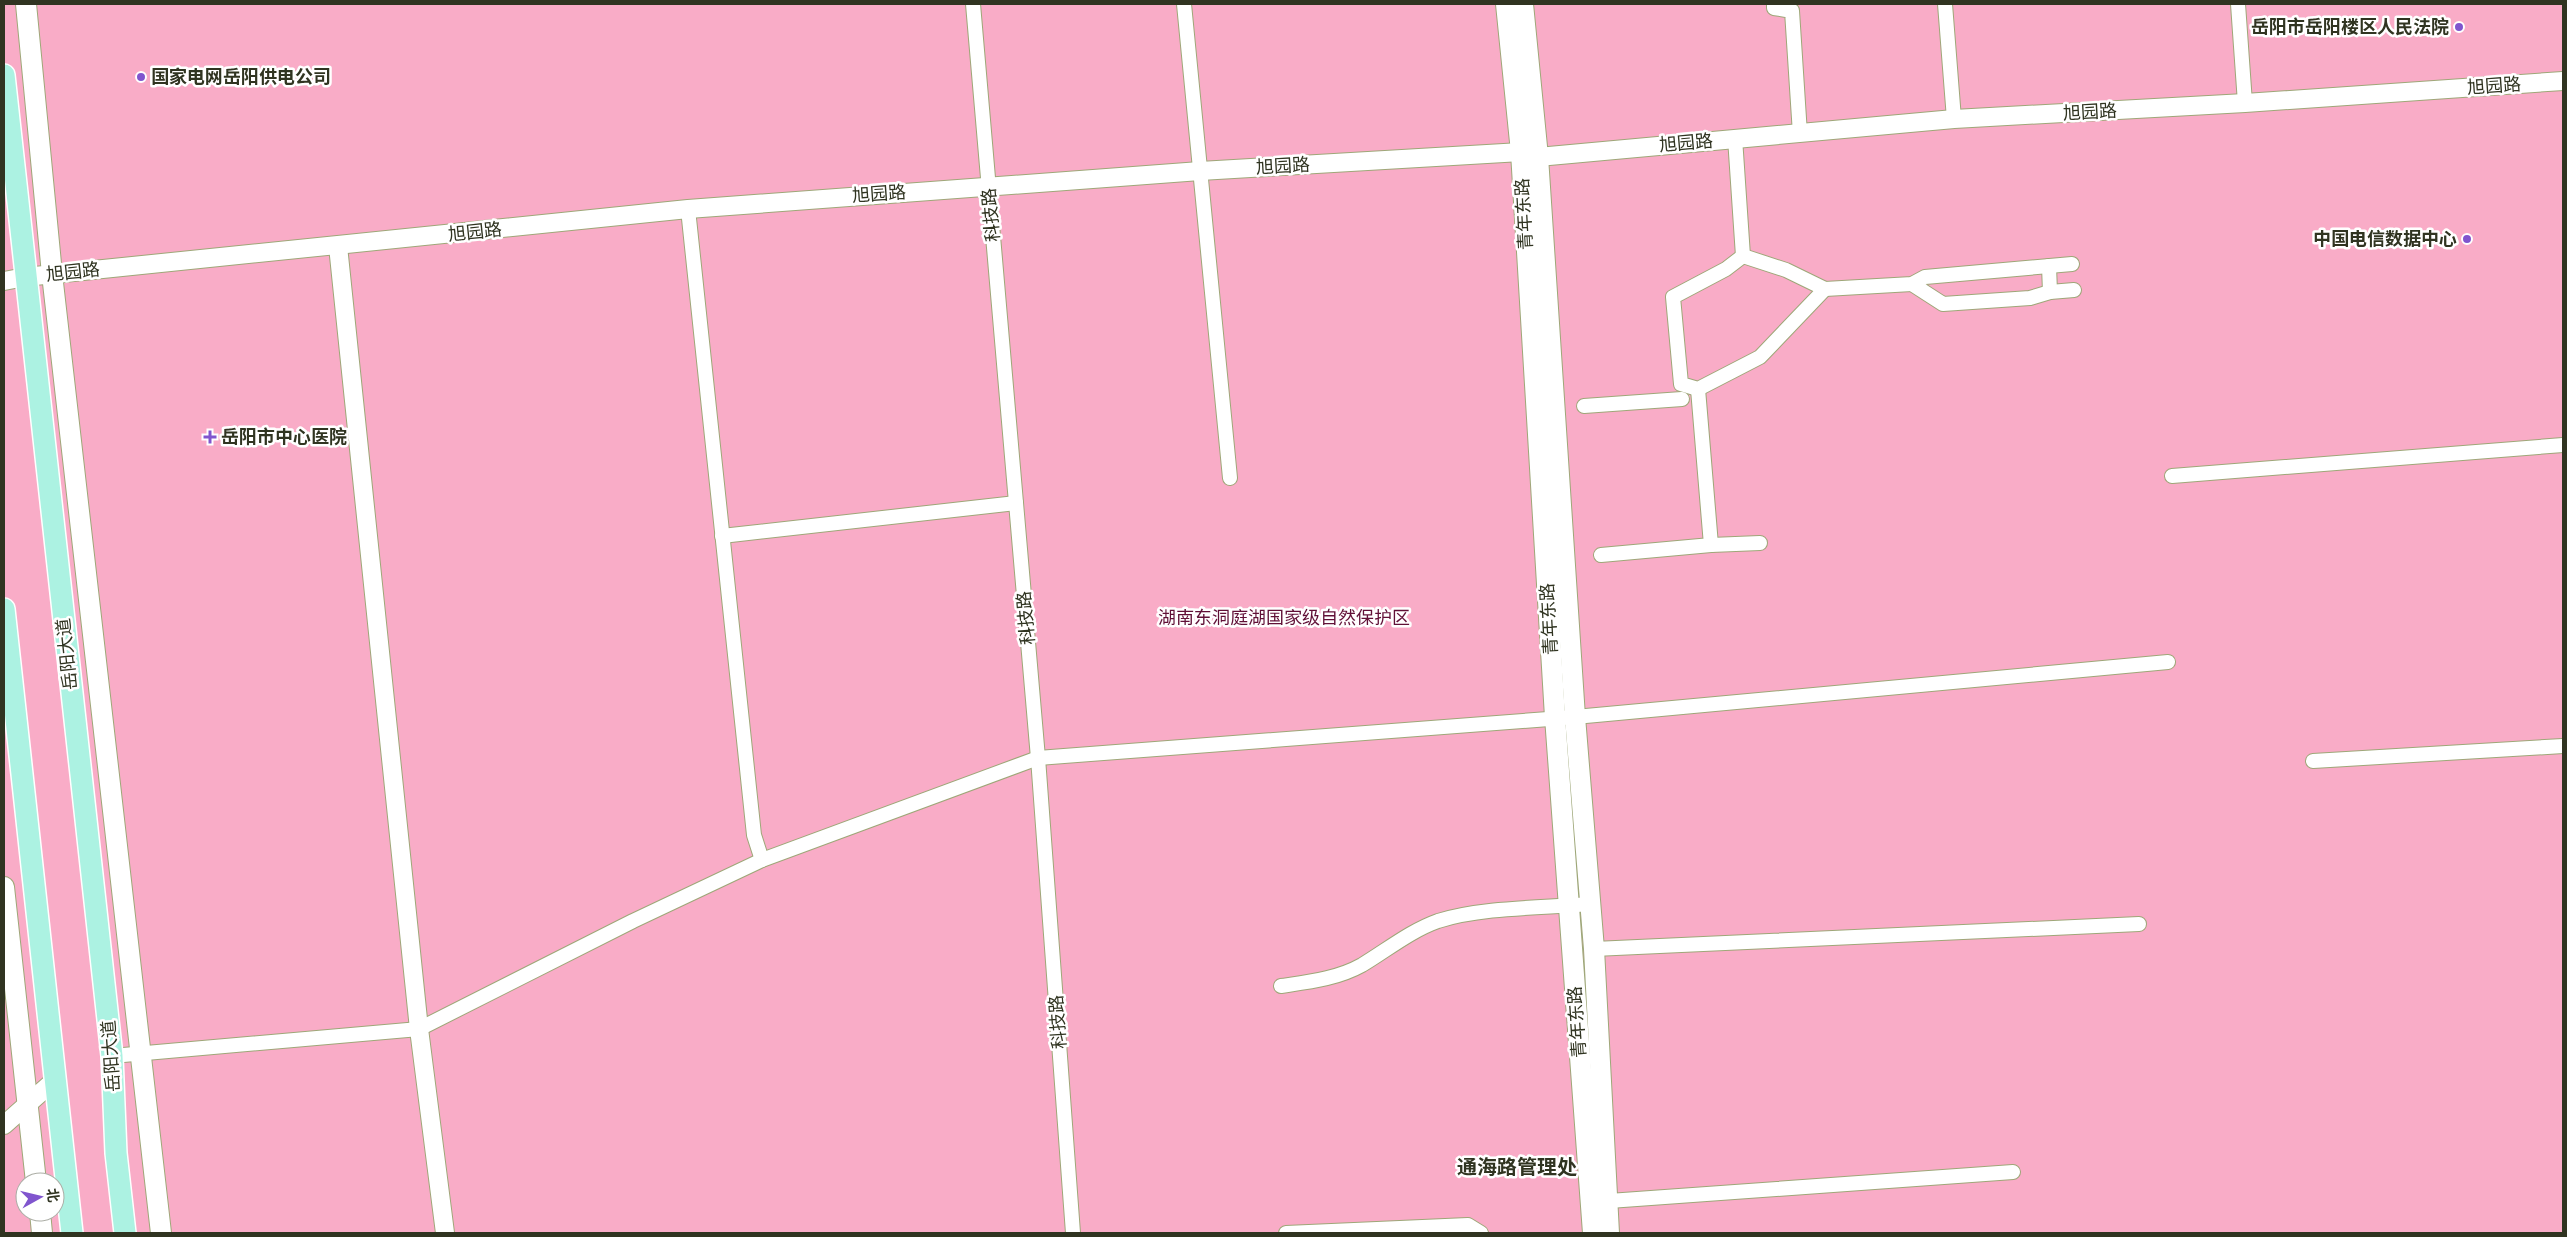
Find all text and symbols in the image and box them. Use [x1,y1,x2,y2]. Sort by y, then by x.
place label: 岳阳市岳阳楼区人民法院 [2251,15,2449,39]
marker: 岳阳市岳阳楼区人民法院 [2453,21,2465,33]
place label: 国家电网岳阳供电公司 [151,65,331,89]
marker: 国家电网岳阳供电公司 [135,71,147,83]
street label: 旭园路 [2466,72,2522,100]
street label: 旭园路 [2062,99,2118,125]
street label: 旭园路 [1658,129,1714,157]
street label: 旭园路 [1255,153,1311,179]
street label: 青年东路 [1510,177,1538,251]
street label: 旭园路 [851,180,907,208]
street label: 科技路 [977,187,1005,243]
street label: 旭园路 [447,217,503,247]
place label: 中国电信数据中心 [2313,227,2457,251]
marker: 中国电信数据中心 [2461,233,2473,245]
street label: 旭园路 [45,257,101,287]
place label: 岳阳市中心医院 [221,425,347,449]
marker: 岳阳市中心医院 [203,430,217,444]
street label: 青年东路 [1535,582,1563,656]
street label: 科技路 [1012,590,1040,646]
park label: 湖南东洞庭湖国家级自然保护区 [1158,606,1410,630]
street label: 岳阳大道 [51,617,83,691]
street label: 青年东路 [1563,985,1591,1059]
street label: 科技路 [1044,994,1072,1050]
street label: 岳阳大道 [97,1019,125,1093]
district label: 通海路管理处 [1457,1154,1577,1180]
north arrow [15,1172,65,1222]
text: 北 [43,1187,63,1203]

